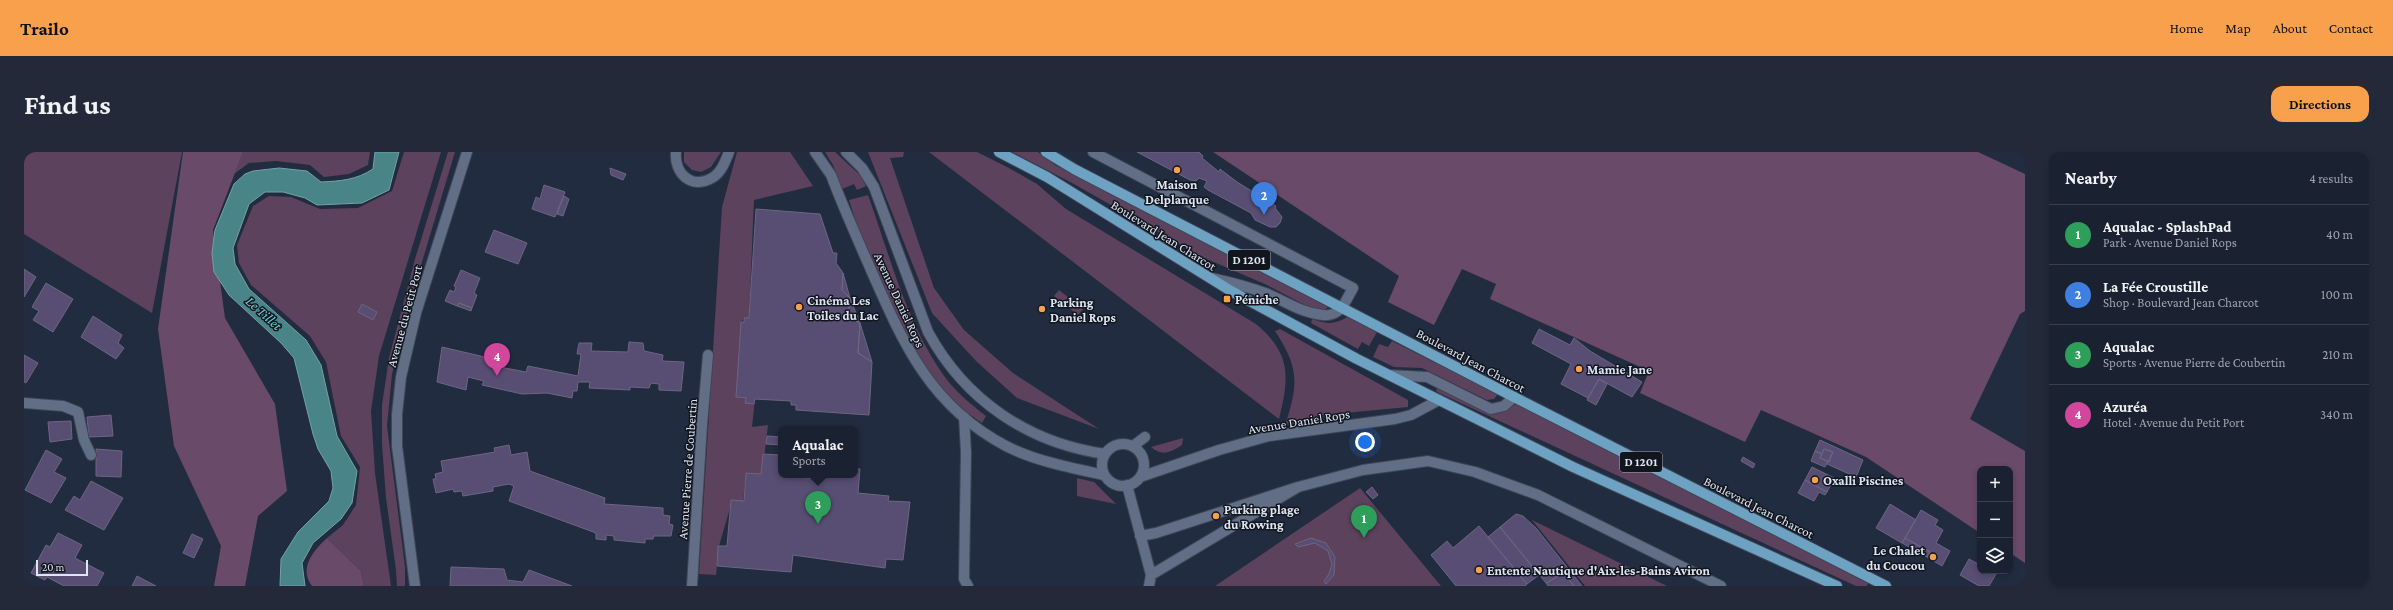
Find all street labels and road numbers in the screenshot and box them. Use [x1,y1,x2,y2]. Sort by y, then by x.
street label: Boulevard Jean Charcot [1108,197,1220,274]
street label: Avenue Daniel Rops [871,250,928,350]
road number: D 1201 [1228,250,1270,270]
street label: Avenue du Petit Port [384,263,425,369]
street label: Boulevard Jean Charcot [1414,325,1528,396]
street label: Avenue Pierre de Coubertin [675,398,700,540]
street label: Avenue Daniel Rops [1247,406,1351,437]
road number: D 1201 [1620,452,1662,472]
street label: Boulevard Jean Charcot [1701,473,1817,542]

